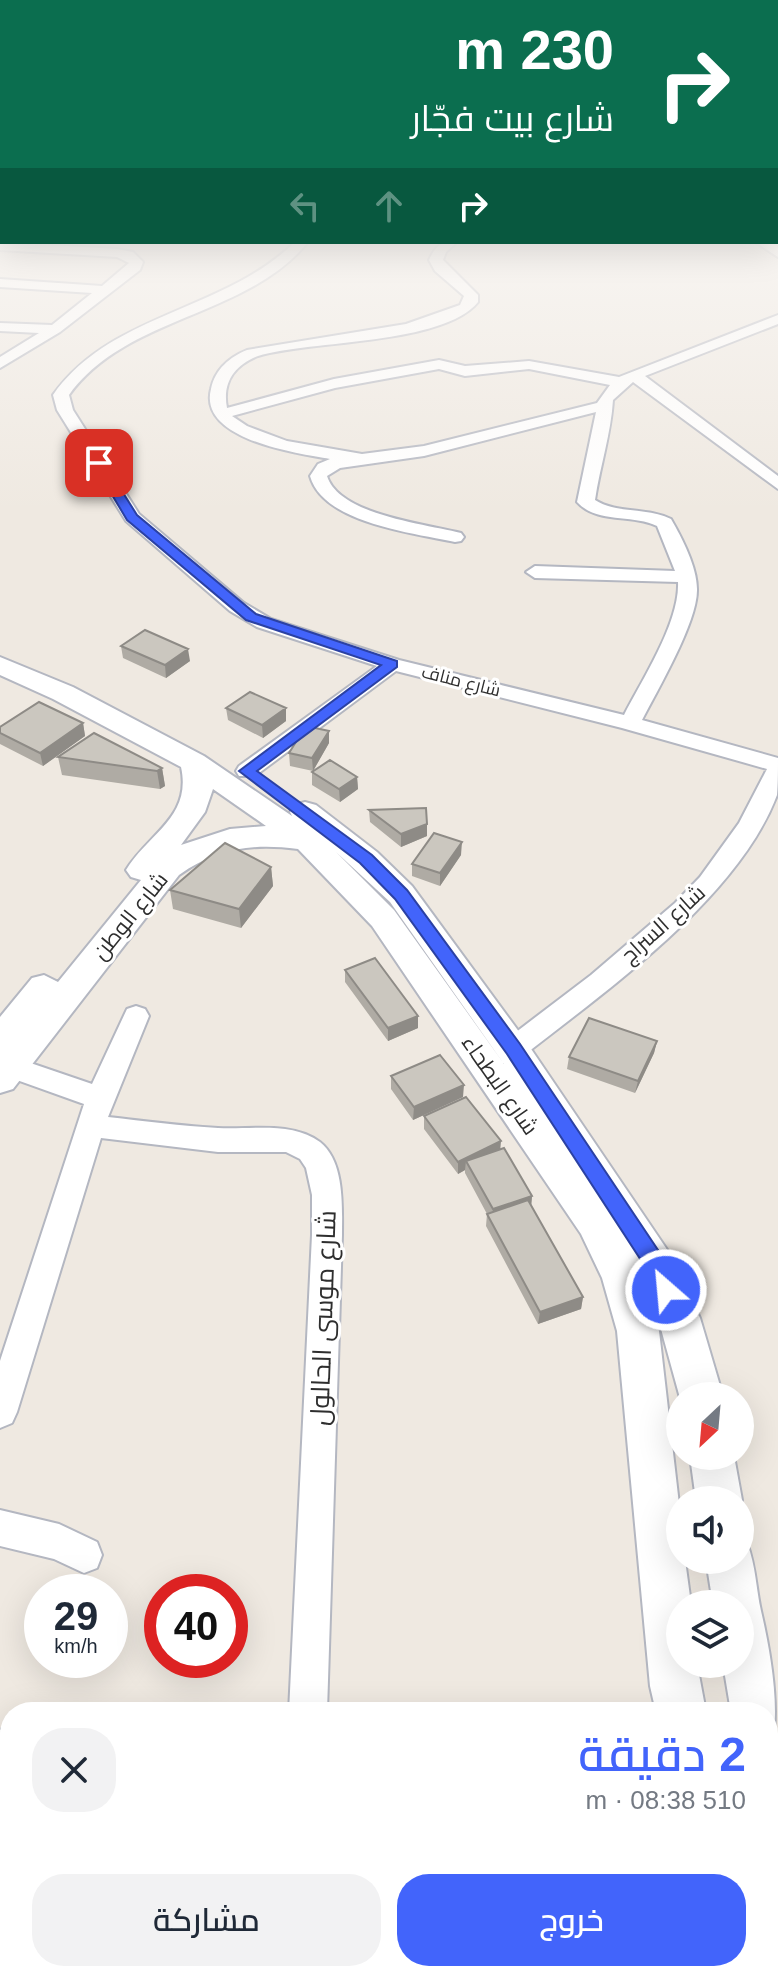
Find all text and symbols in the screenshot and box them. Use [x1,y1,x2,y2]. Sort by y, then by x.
text: 230 m [455,18,614,81]
icon: right [642,32,746,136]
text: شارع بيت فجّار [411,98,614,139]
icon: left [283,184,327,228]
icon: ahead [367,184,411,228]
icon: right [451,184,495,228]
pin [65,429,133,497]
icon: arrive [77,441,121,485]
street label: شارع مناف [419,662,503,702]
street label: شارع الوطن [87,867,174,966]
street label: شارع السراج [616,880,712,970]
street label: شارع البطحاء [455,1031,543,1141]
street label: شارع موسى الحالول [304,1210,344,1426]
position arrow [624,1248,708,1332]
north arrow [666,1382,754,1470]
map controls [666,1382,754,1678]
button: sound [666,1486,754,1574]
speed limit sign: 40 [144,1574,248,1678]
button: layers [666,1590,754,1678]
text: 29 [54,1594,98,1638]
text: km/h [54,1635,98,1657]
button: close [32,1728,116,1812]
text: 2 دقيقة [578,1728,746,1781]
text: 510 m · 08:38 [586,1785,746,1815]
button: مشاركة [32,1874,381,1966]
button: خروج [397,1874,746,1966]

